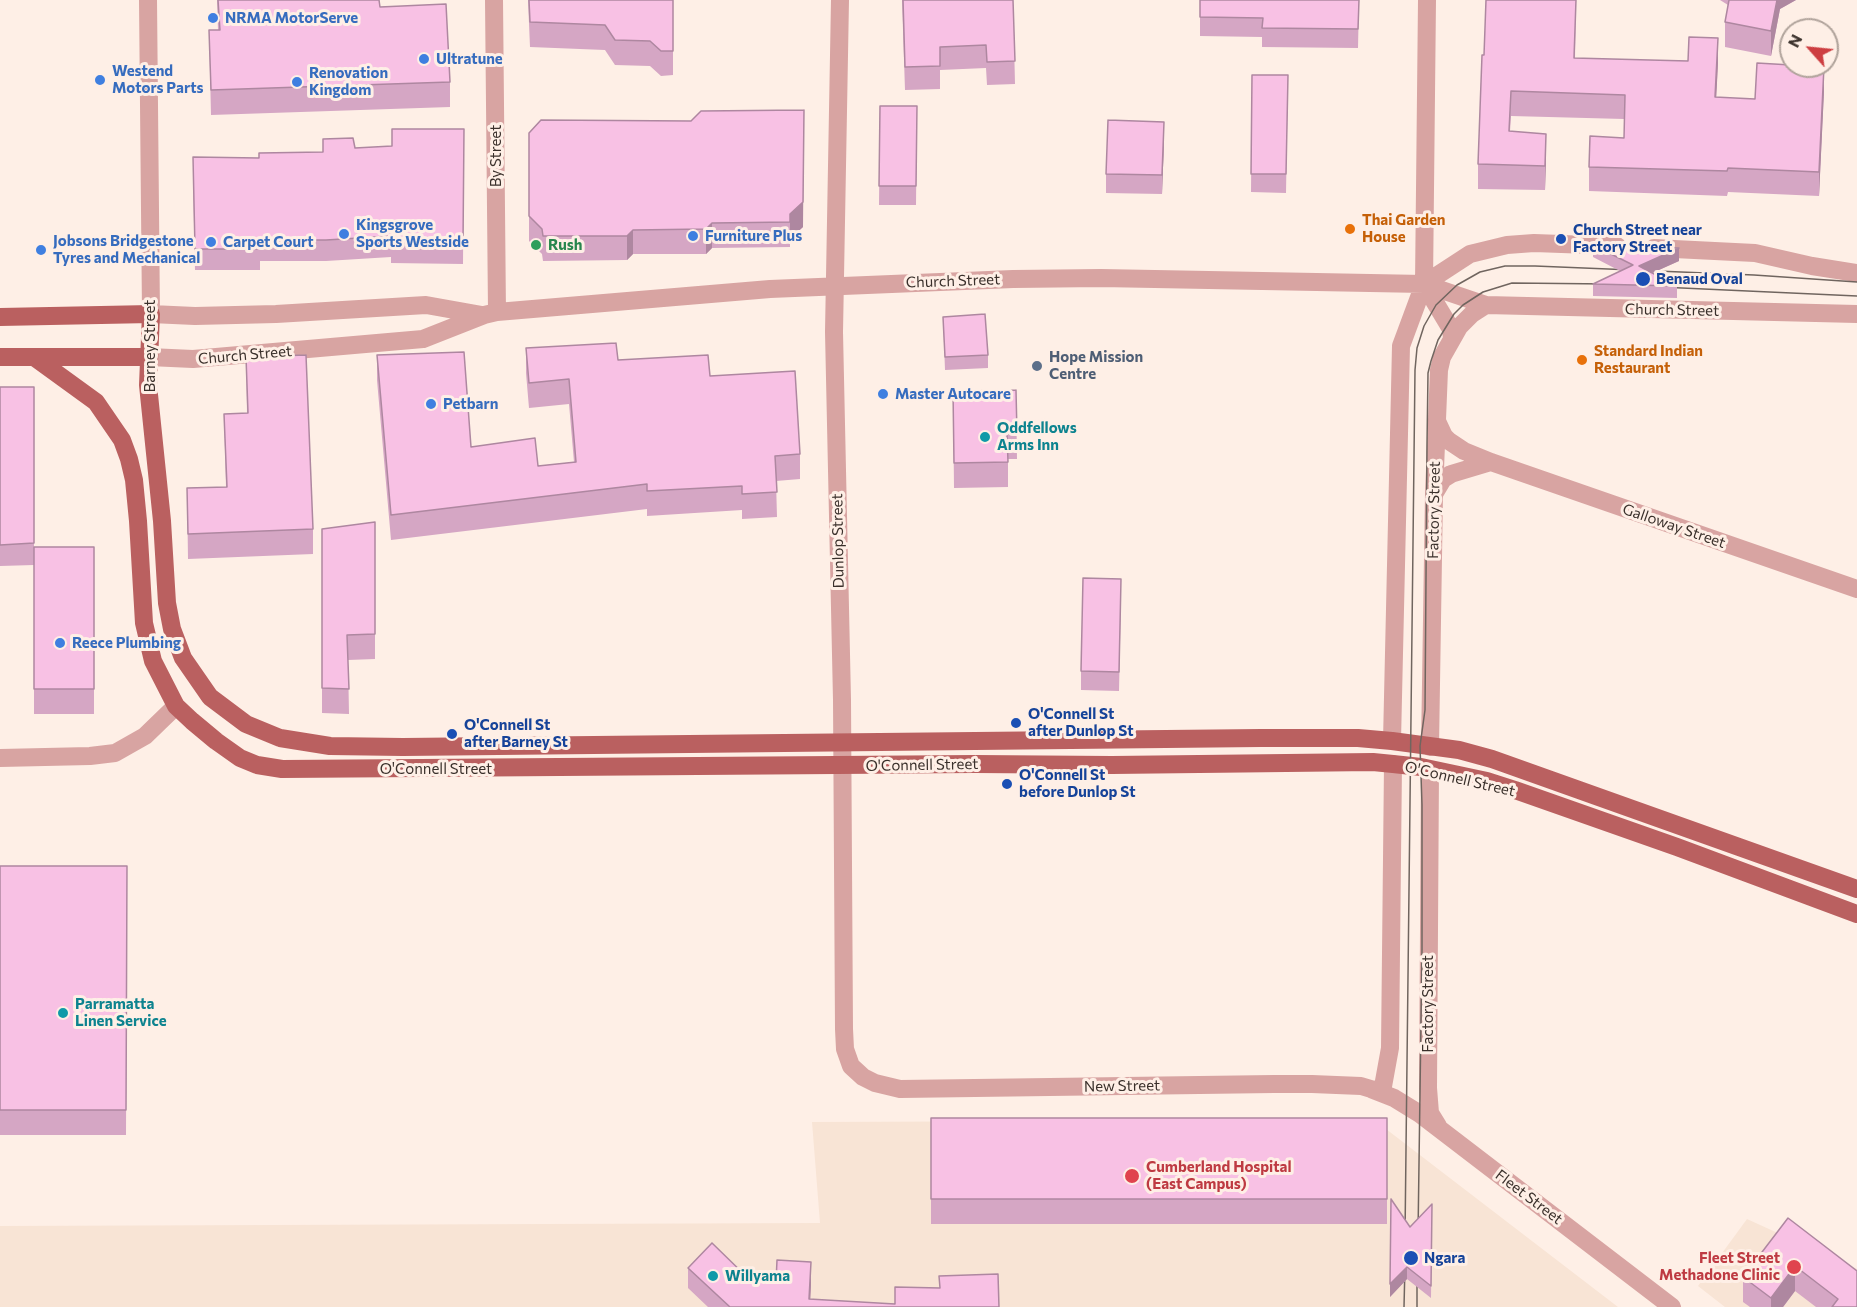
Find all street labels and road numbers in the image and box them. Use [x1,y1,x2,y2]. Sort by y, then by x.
street label: By Street [487,125,505,187]
street label: Church Street [906,270,1000,292]
street label: Barney Street [141,300,159,392]
street label: Church Street [1625,300,1719,320]
street label: Church Street [197,342,293,368]
street label: Factory Street [1424,461,1444,559]
street label: Dunlop Street [828,493,848,589]
street label: Galloway Street [1620,500,1728,552]
street label: O'Connell Street [866,755,978,775]
street label: O'Connell Street [1403,758,1517,800]
street label: O'Connell Street [380,760,492,778]
street label: Factory Street [1419,955,1437,1053]
street label: New Street [1084,1076,1160,1096]
street label: Fleet Street [1492,1166,1566,1228]

